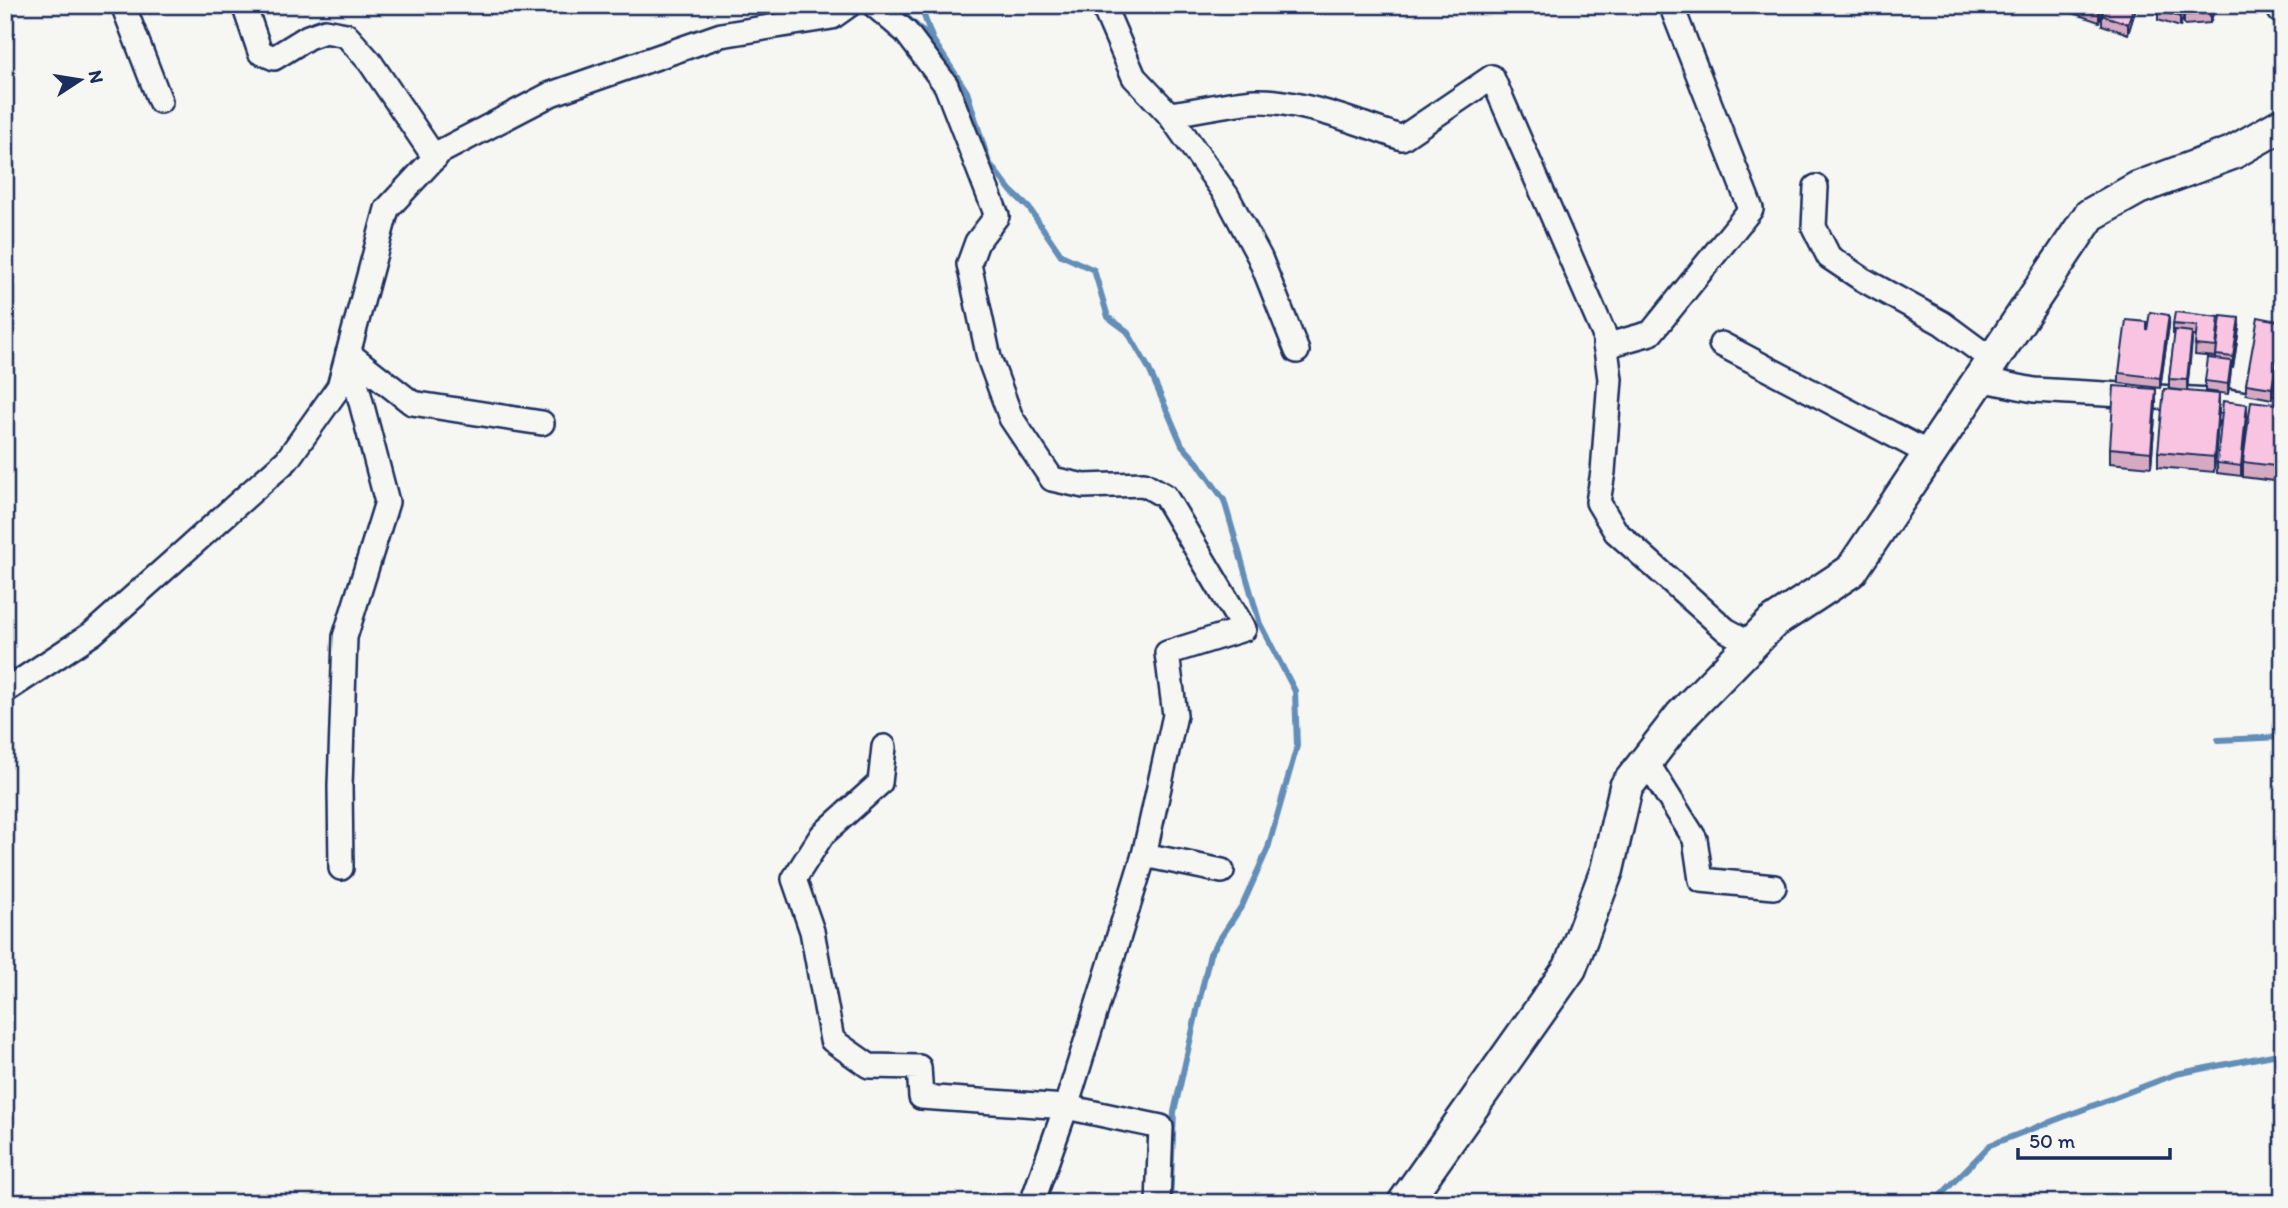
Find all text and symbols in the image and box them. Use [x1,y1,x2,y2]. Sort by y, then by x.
north arrow [46,46,116,116]
text: N [84,68,109,85]
scale bar [2018,1117,2171,1161]
text: 50 m [2029,1128,2076,1153]

